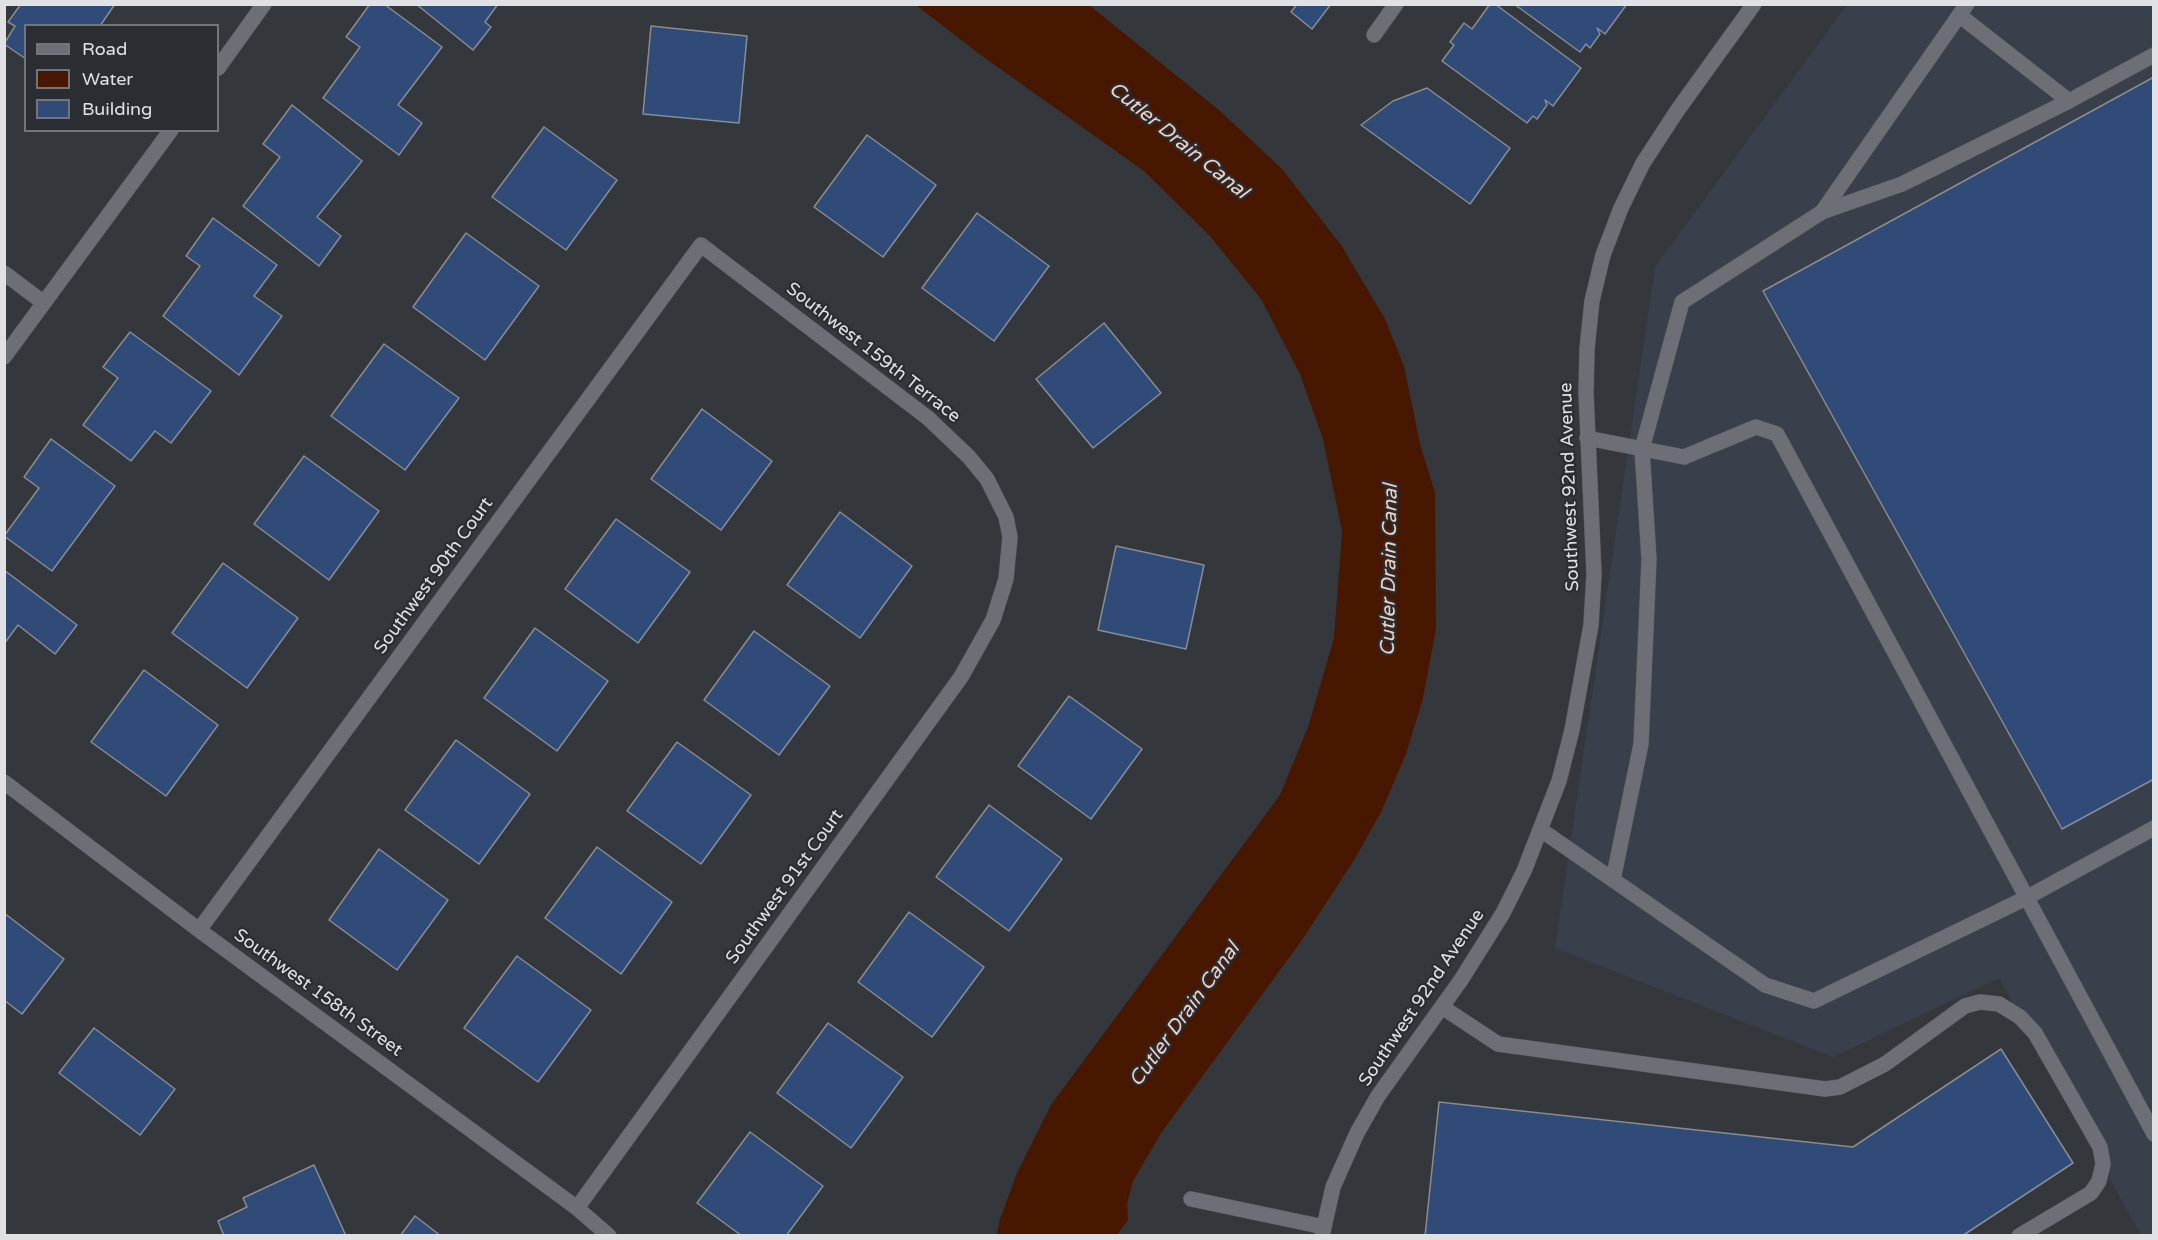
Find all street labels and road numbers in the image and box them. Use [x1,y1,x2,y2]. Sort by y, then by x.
street label: Southwest 159th Terrace [782,278,964,428]
street label: Southwest 92nd Avenue [1556,382,1584,592]
street label: Southwest 90th Court [370,494,498,658]
street label: Southwest 91st Court [722,806,848,968]
street label: Southwest 92nd Avenue [1355,905,1489,1091]
street label: Southwest 158th Street [230,925,406,1061]

